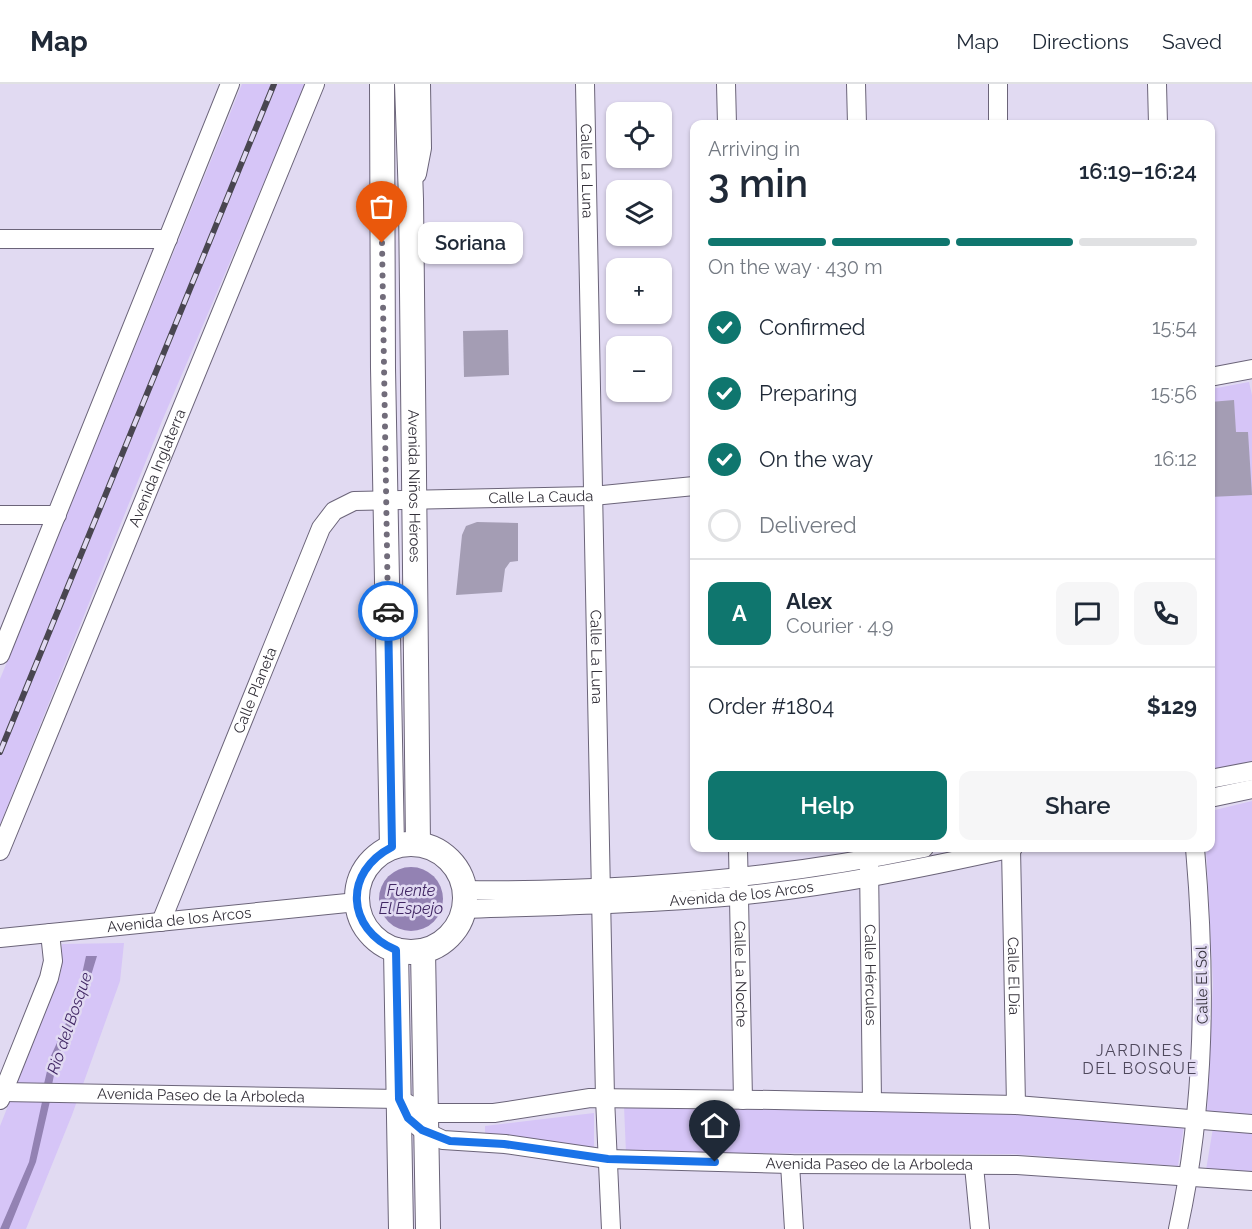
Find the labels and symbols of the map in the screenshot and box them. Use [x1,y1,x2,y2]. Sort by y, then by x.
street label: Calle La Luna [577,123,597,218]
pin [356,181,407,243]
callout: Soriana [418,222,523,264]
street label: Avenida Inglaterra [125,406,190,530]
street label: Avenida Niños Héroes [404,409,424,563]
street label: Calle La Cauda [488,487,594,507]
courier [358,581,418,641]
street label: Calle La Luna [586,609,606,704]
street label: Calle Planeta [229,645,281,736]
street label: Avenida de los Arcos [669,878,815,910]
water label: Fuente El Espejo [379,881,443,918]
street label: Avenida de los Arcos [106,904,252,936]
street label: Calle La Noche [730,921,751,1027]
street label: Calle Hércules [861,924,880,1026]
street label: Calle El Día [1004,937,1023,1015]
street label: Calle El Sol [1192,945,1212,1024]
water label: Rio del Bosque [43,969,96,1077]
district label: JARDINES DEL BOSQUE [1082,1041,1198,1078]
street label: Avenida Paseo de la Arboleda [97,1085,305,1106]
pin [689,1100,740,1162]
street label: Avenida Paseo de la Arboleda [765,1154,973,1174]

